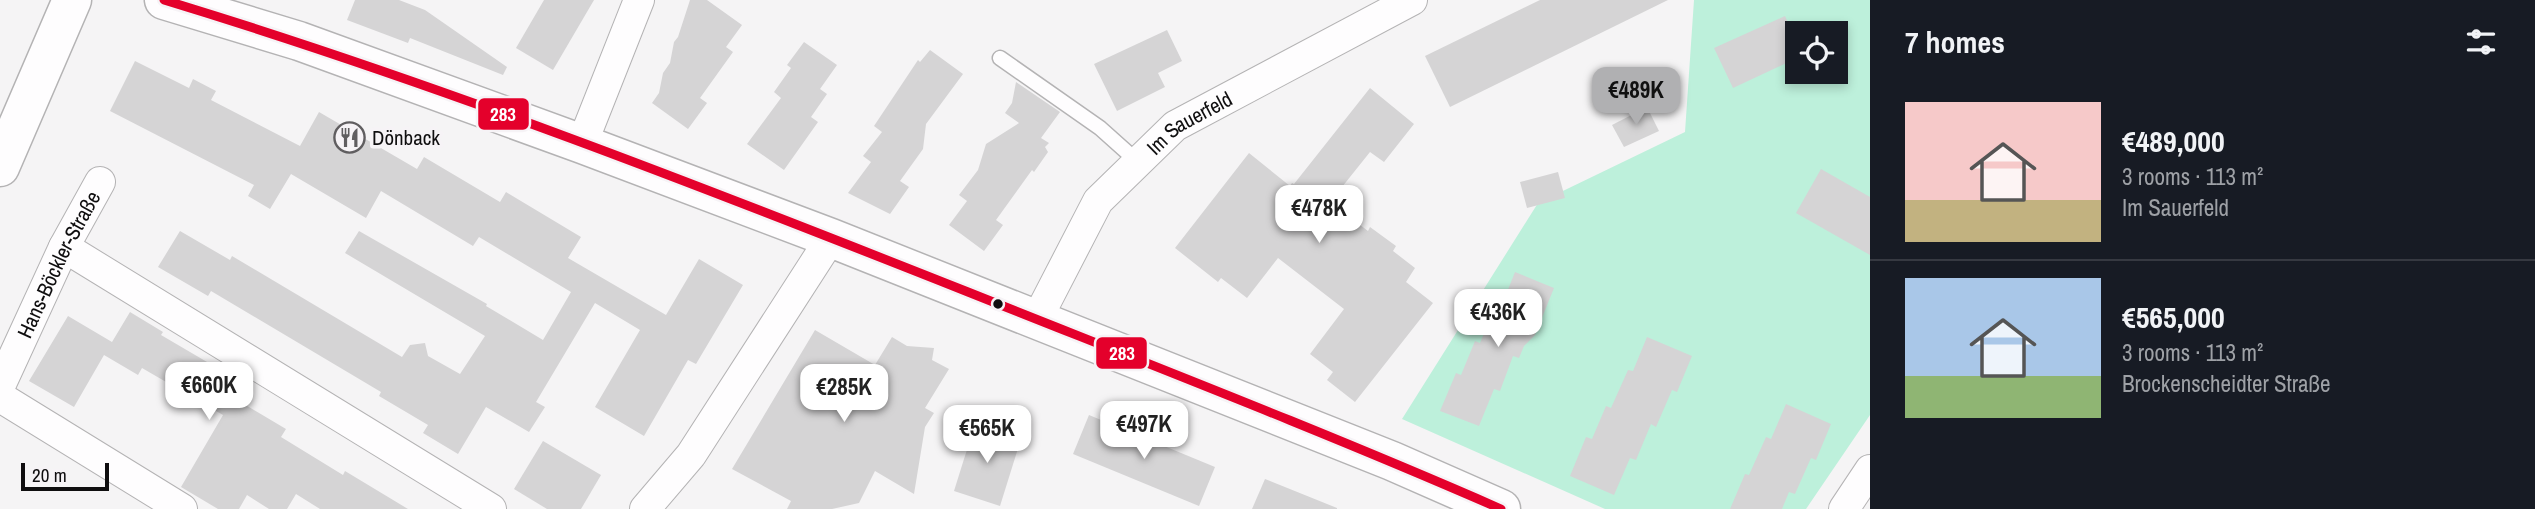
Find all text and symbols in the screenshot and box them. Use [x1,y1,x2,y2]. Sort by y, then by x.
map controls [1785,21,1848,84]
button: locate [1785,21,1848,84]
text: 7 homes [1905,22,2005,62]
icon: filters [2462,23,2500,61]
pin: €489K [1587,68,1685,127]
text: €489K [1608,74,1664,105]
street label: Im Sauerfeld [1140,84,1237,161]
line badge: 283 [477,97,530,131]
text: 283 [490,101,516,127]
restaurant icon: Dönback [332,120,366,154]
text: €489,000 [2122,121,2225,161]
place label: Dönback [372,123,440,152]
icon: home [1961,130,2045,214]
text: 3 rooms · 113 m² [2122,161,2263,192]
street label: Hans-Böckler-Straße [10,185,107,343]
pin: €478K [1270,186,1368,245]
text: €478K [1291,192,1347,223]
text: Im Sauerfeld [2122,192,2229,223]
pin: €436K [1449,290,1547,349]
text: €436K [1470,296,1526,327]
unlabelled marker [991,297,1005,311]
text: €565,000 [2122,297,2225,337]
icon: home [1961,306,2045,390]
line badge: 283 [1095,336,1148,370]
text: 3 rooms · 113 m² [2122,337,2263,368]
text: 283 [1109,340,1135,366]
pin: €660K [160,362,258,422]
pin: €285K [795,364,893,424]
text: Brockenscheidter Straße [2122,368,2331,399]
text: €660K [181,369,237,400]
text: €285K [816,371,872,402]
pin: €497K [1095,402,1193,461]
pin: €565K [938,406,1036,465]
text: €497K [1116,408,1172,439]
text: €565K [959,412,1015,443]
scale bar [21,460,108,492]
text: 20 m [32,462,67,488]

